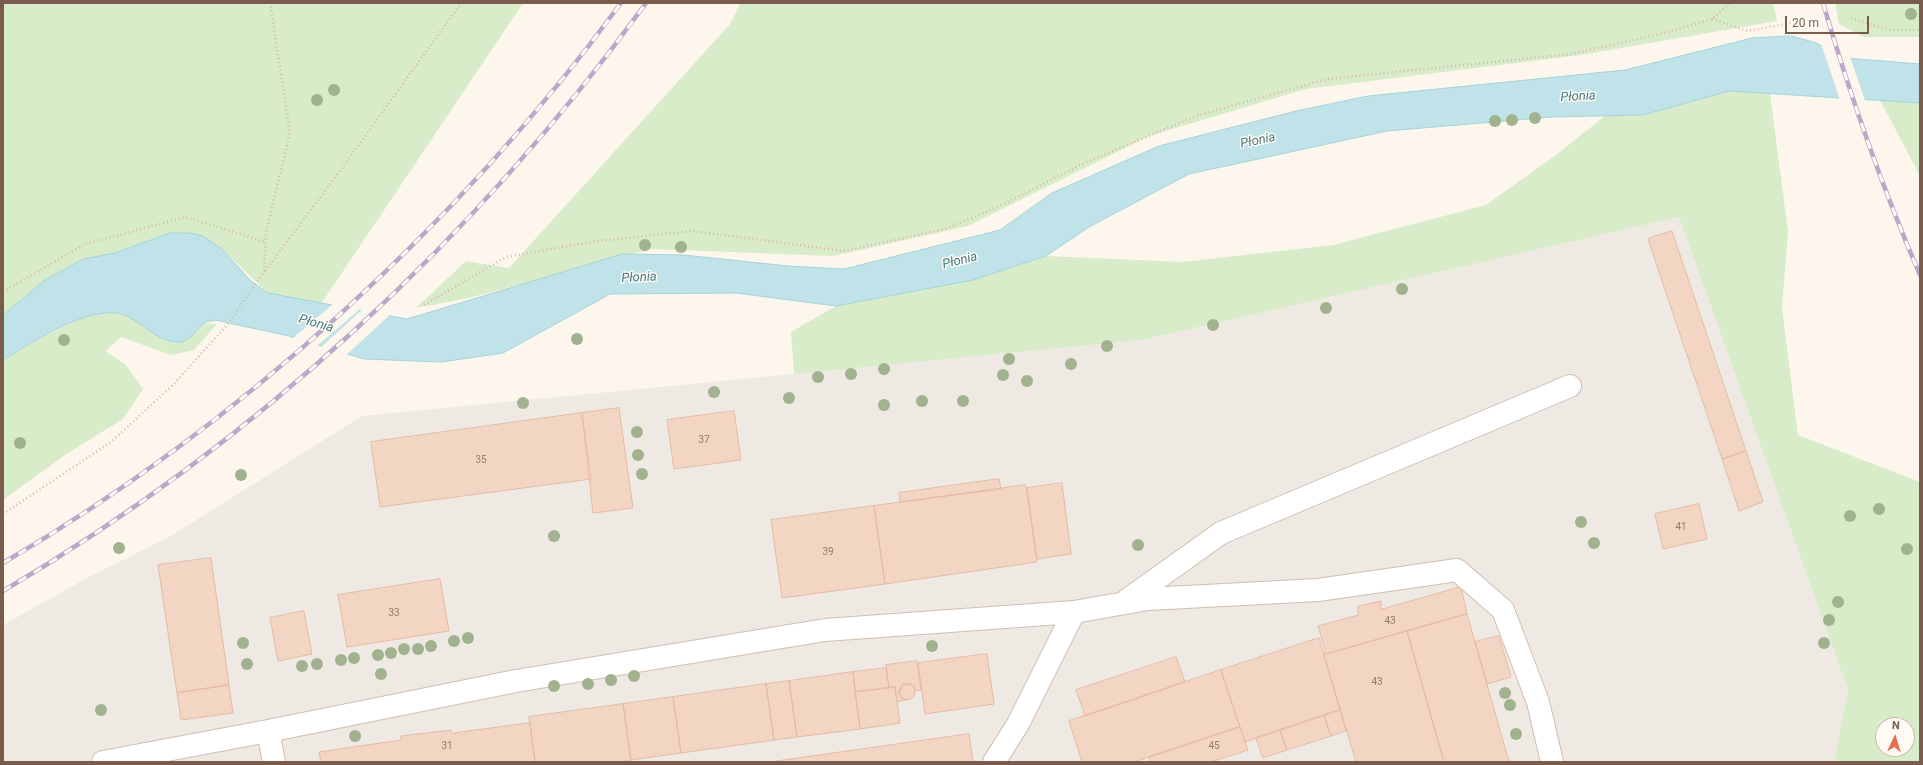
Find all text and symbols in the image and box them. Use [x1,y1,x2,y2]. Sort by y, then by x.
scale bar [1787,8,1871,34]
text: 20 m [1792,16,1819,30]
water label: Płonia [1560,88,1596,106]
water label: Płonia [1239,130,1277,152]
water label: Płonia [941,249,979,273]
water label: Płonia [621,269,657,287]
water label: Płonia [297,312,335,336]
house number: 37 [698,434,710,446]
house number: 35 [475,454,487,466]
house number: 41 [1675,521,1687,533]
house number: 39 [822,546,834,558]
house number: 33 [388,607,400,619]
house number: 43 [1384,615,1396,627]
house number: 43 [1371,676,1383,688]
north arrow [1875,717,1915,757]
text: N [1891,719,1900,732]
house number: 31 [441,740,453,752]
house number: 45 [1208,740,1220,752]

